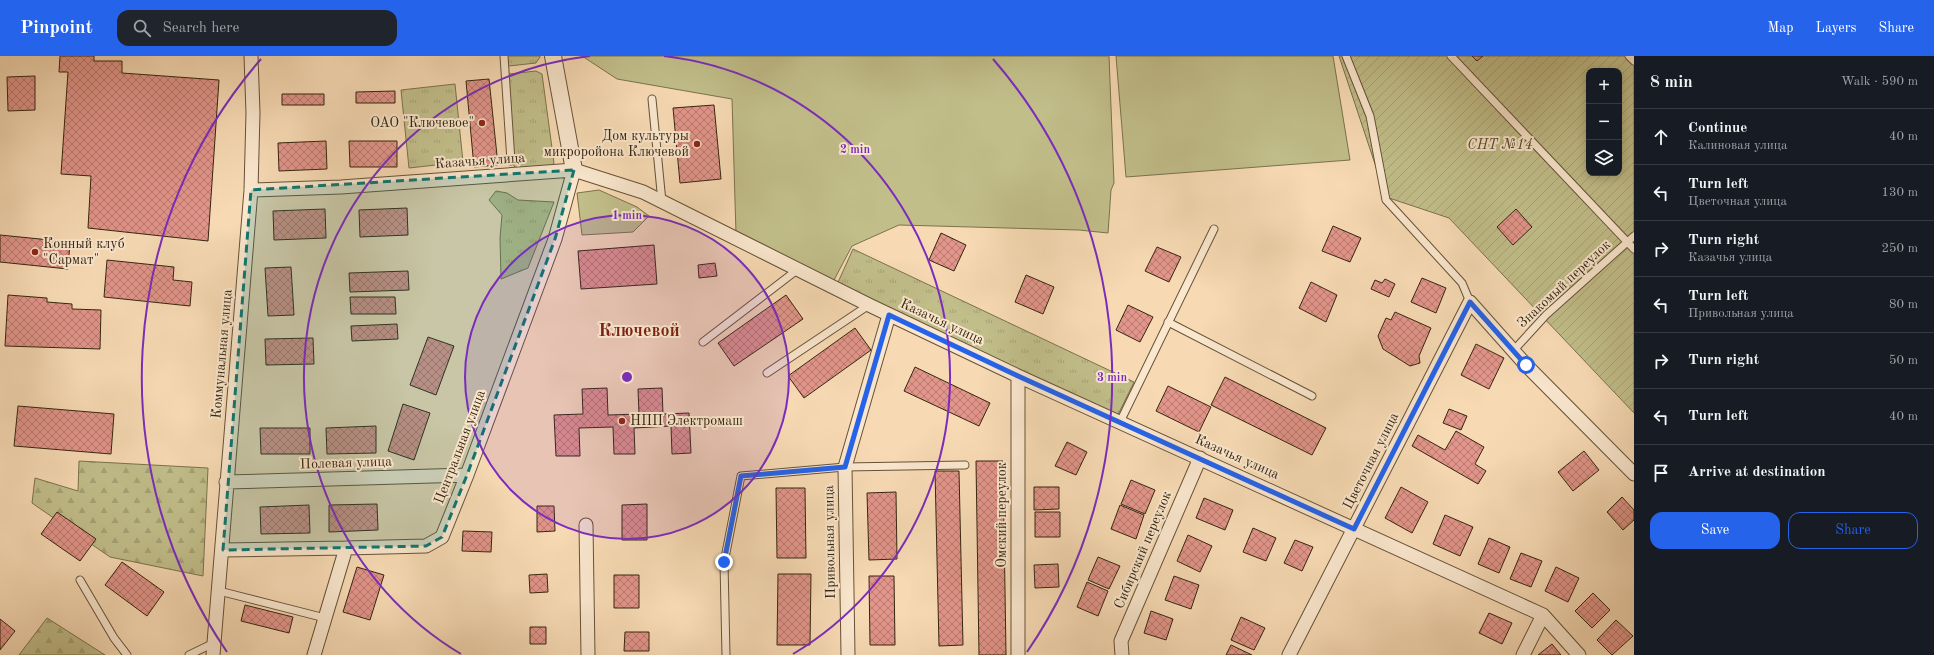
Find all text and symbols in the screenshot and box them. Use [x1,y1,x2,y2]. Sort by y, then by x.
search box [117,10,397,46]
icon: search [131,17,153,39]
text: Pinpoint [20,19,93,38]
text: Search here [163,21,239,36]
text: Map [1768,21,1794,35]
text: Layers [1816,21,1857,35]
text: Share [1879,21,1914,35]
map controls [1586,68,1622,176]
button: + [1586,68,1622,104]
text: 8 min [1650,74,1693,91]
text: Walk · 590 m [1841,75,1918,88]
button: − [1586,104,1622,140]
place label: ОАО "Ключевое" [370,116,474,130]
marker: ОАО "Ключевое" [477,118,487,128]
text: Continue [1688,121,1747,136]
icon: ahead [1650,126,1672,148]
place label: Дом культуры микроройона Ключевой [544,129,689,159]
text: 40 m [1889,130,1918,143]
park label: СНТ №14 [1467,138,1533,152]
marker: Дом культуры микроройона Ключевой [692,139,702,149]
text: Калиновая улица [1688,139,1787,152]
button: layers [1586,140,1622,176]
text: 2 min [840,144,870,156]
street label: Казачья улица [434,151,526,171]
text: Turn left [1688,177,1748,192]
icon: left [1650,182,1672,204]
text: 130 m [1881,186,1918,199]
text: Цветочная улица [1688,195,1787,208]
text: 1 min [612,210,642,222]
text: Turn right [1688,233,1759,248]
place label: Конный клуб "Сармат" [43,237,125,267]
street label: Знакомый переулок [1515,237,1613,331]
icon: right [1650,238,1672,260]
text: 250 m [1881,242,1918,255]
marker: Конный клуб "Сармат" [30,247,40,257]
text: Казачья улица [1688,251,1772,264]
street label: Коммунальная улица [209,289,235,419]
text: Turn left [1688,289,1748,304]
icon: left [1650,294,1672,316]
street label: Казачья улица [898,297,986,348]
text: 80 m [1889,298,1918,311]
text: Привольная улица [1688,307,1794,320]
district label: Ключевой [598,322,680,340]
icon: right [1650,350,1672,372]
text: Turn right [1688,353,1759,368]
text: 50 m [1889,354,1918,367]
route start [1517,356,1535,374]
centre of rings [620,370,634,384]
text: 3 min [1097,372,1127,384]
street label: Центральная улица [432,388,488,506]
icon: left [1650,406,1672,428]
text: Turn left [1688,409,1748,424]
street label: Цветочная улица [1341,410,1401,512]
text: 40 m [1889,410,1918,423]
place label: НПП Электромаш [630,414,743,428]
marker: НПП Электромаш [617,416,627,426]
street label: Казачья улица [1193,432,1281,482]
street label: Полевая улица [300,454,392,472]
street label: Омский переулок [995,462,1009,568]
icon: arrive [1650,462,1672,484]
text: Arrive at destination [1688,465,1826,480]
street label: Привольная улица [822,485,838,599]
street label: Сибирский переулок [1112,489,1174,611]
button: Save [1650,512,1780,549]
button: Share [1788,512,1918,549]
route end [715,553,733,571]

